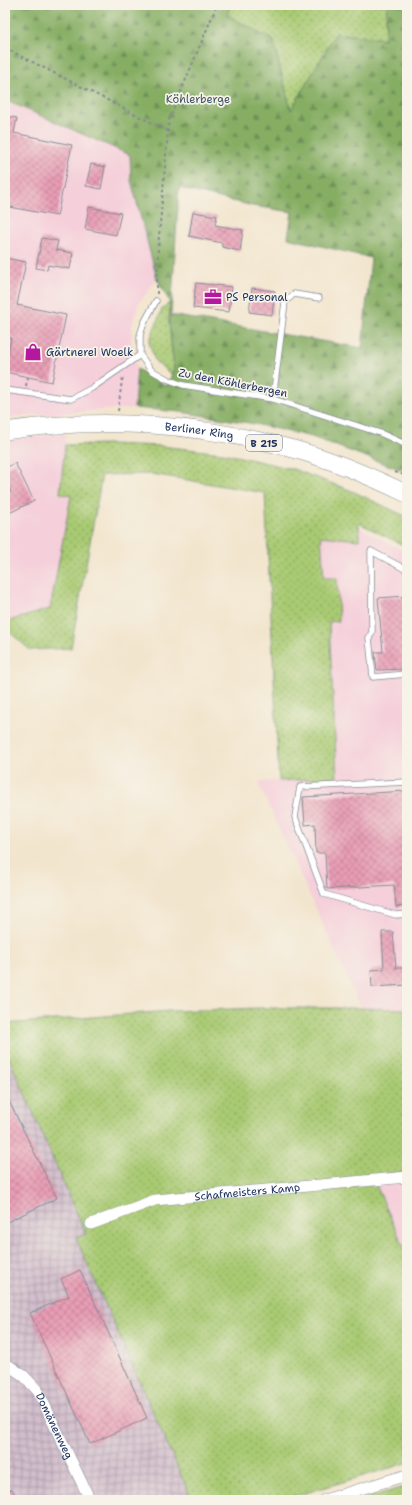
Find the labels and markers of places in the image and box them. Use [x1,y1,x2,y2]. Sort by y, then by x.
office icon: PS Personal [203,287,223,307]
place label: PS Personal [226,290,288,305]
shop icon: Gärtnerei Woelk [23,342,43,362]
place label: Gärtnerei Woelk [46,345,133,360]

